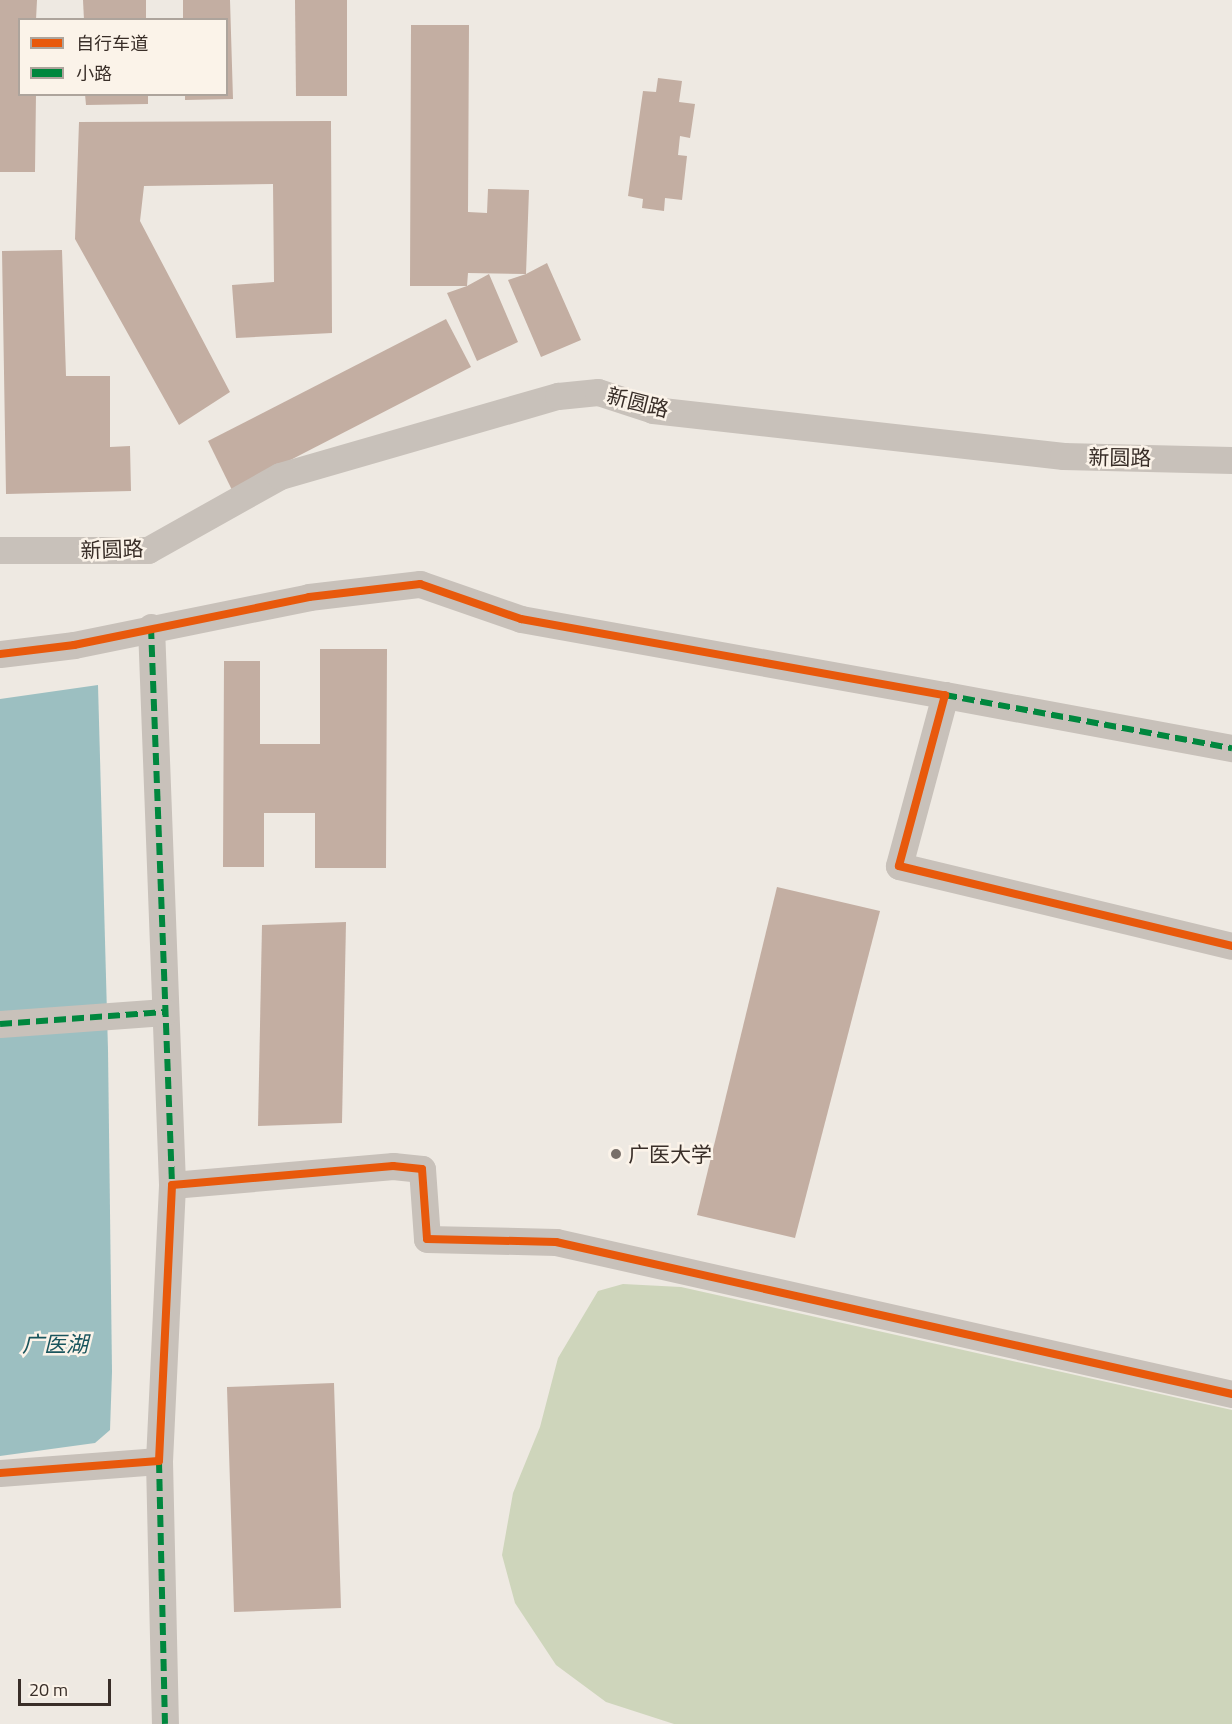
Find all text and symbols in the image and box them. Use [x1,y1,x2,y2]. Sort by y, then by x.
legend [18,18,228,96]
text: 自行车道 [76,30,148,57]
text: 小路 [76,60,112,87]
street label: 新圆路 [604,382,672,422]
street label: 新圆路 [1088,444,1152,470]
street label: 新圆路 [80,535,144,563]
place label: 广医大学 [628,1141,712,1167]
marker: 广医大学 [609,1147,623,1161]
water label: 广医湖 [22,1332,88,1358]
scale bar [21,1667,114,1705]
text: 20 m [29,1676,68,1703]

